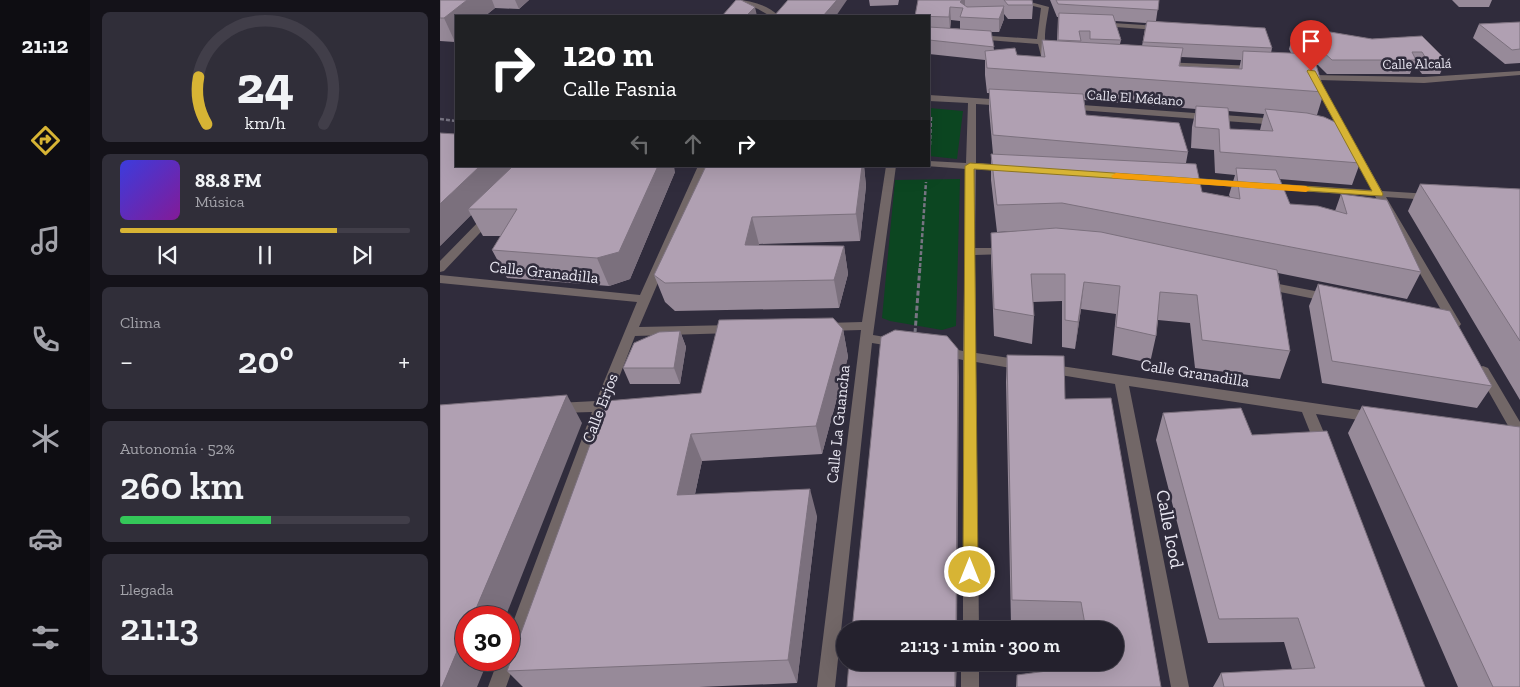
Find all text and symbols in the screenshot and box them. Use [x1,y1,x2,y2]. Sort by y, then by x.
pin [1290,20,1332,71]
icon: arrive [1297,27,1325,55]
text: 21:12 [22,32,68,59]
text: 120 m [563,33,653,75]
icon: right [480,35,545,100]
text: 24 [236,54,294,116]
street label: Calle Alcalá [1382,55,1452,73]
text: Calle Fasnia [563,75,677,102]
street label: Calle El Médano [1086,86,1184,110]
text: km/h [245,112,285,134]
icon: directions [28,123,63,158]
icon: left [626,130,654,158]
icon: ahead [679,130,707,158]
icon: right [732,130,760,158]
text: 88.8 FM [195,169,261,192]
text: Música [195,192,244,211]
icon: music [28,223,63,258]
icon: previous [154,241,182,269]
icon: pause [251,241,279,269]
icon: next [348,241,376,269]
street label: Calle Granadilla [488,257,600,287]
text: Clima [120,313,161,332]
icon: phone [28,322,63,357]
text: 20° [238,337,294,383]
text: − [120,345,133,378]
text: + [398,345,410,378]
street label: Calle Granadilla [1139,355,1251,391]
street label: Calle La Guancha [822,364,854,484]
street label: Calle Erjos [578,370,622,446]
icon: climate [28,421,63,456]
text: Autonomía · 52% [120,439,235,458]
text: 260 km [120,463,244,509]
street label: Calle Icod [1151,488,1189,571]
icon: car [28,521,63,556]
position arrow [943,545,995,597]
text: Llegada [120,580,174,599]
text: 21:13 [120,604,199,650]
speed limit sign: 30 [455,606,520,671]
icon: filters [28,620,63,655]
text: 21:13 · 1 min · 300 m [900,634,1060,657]

